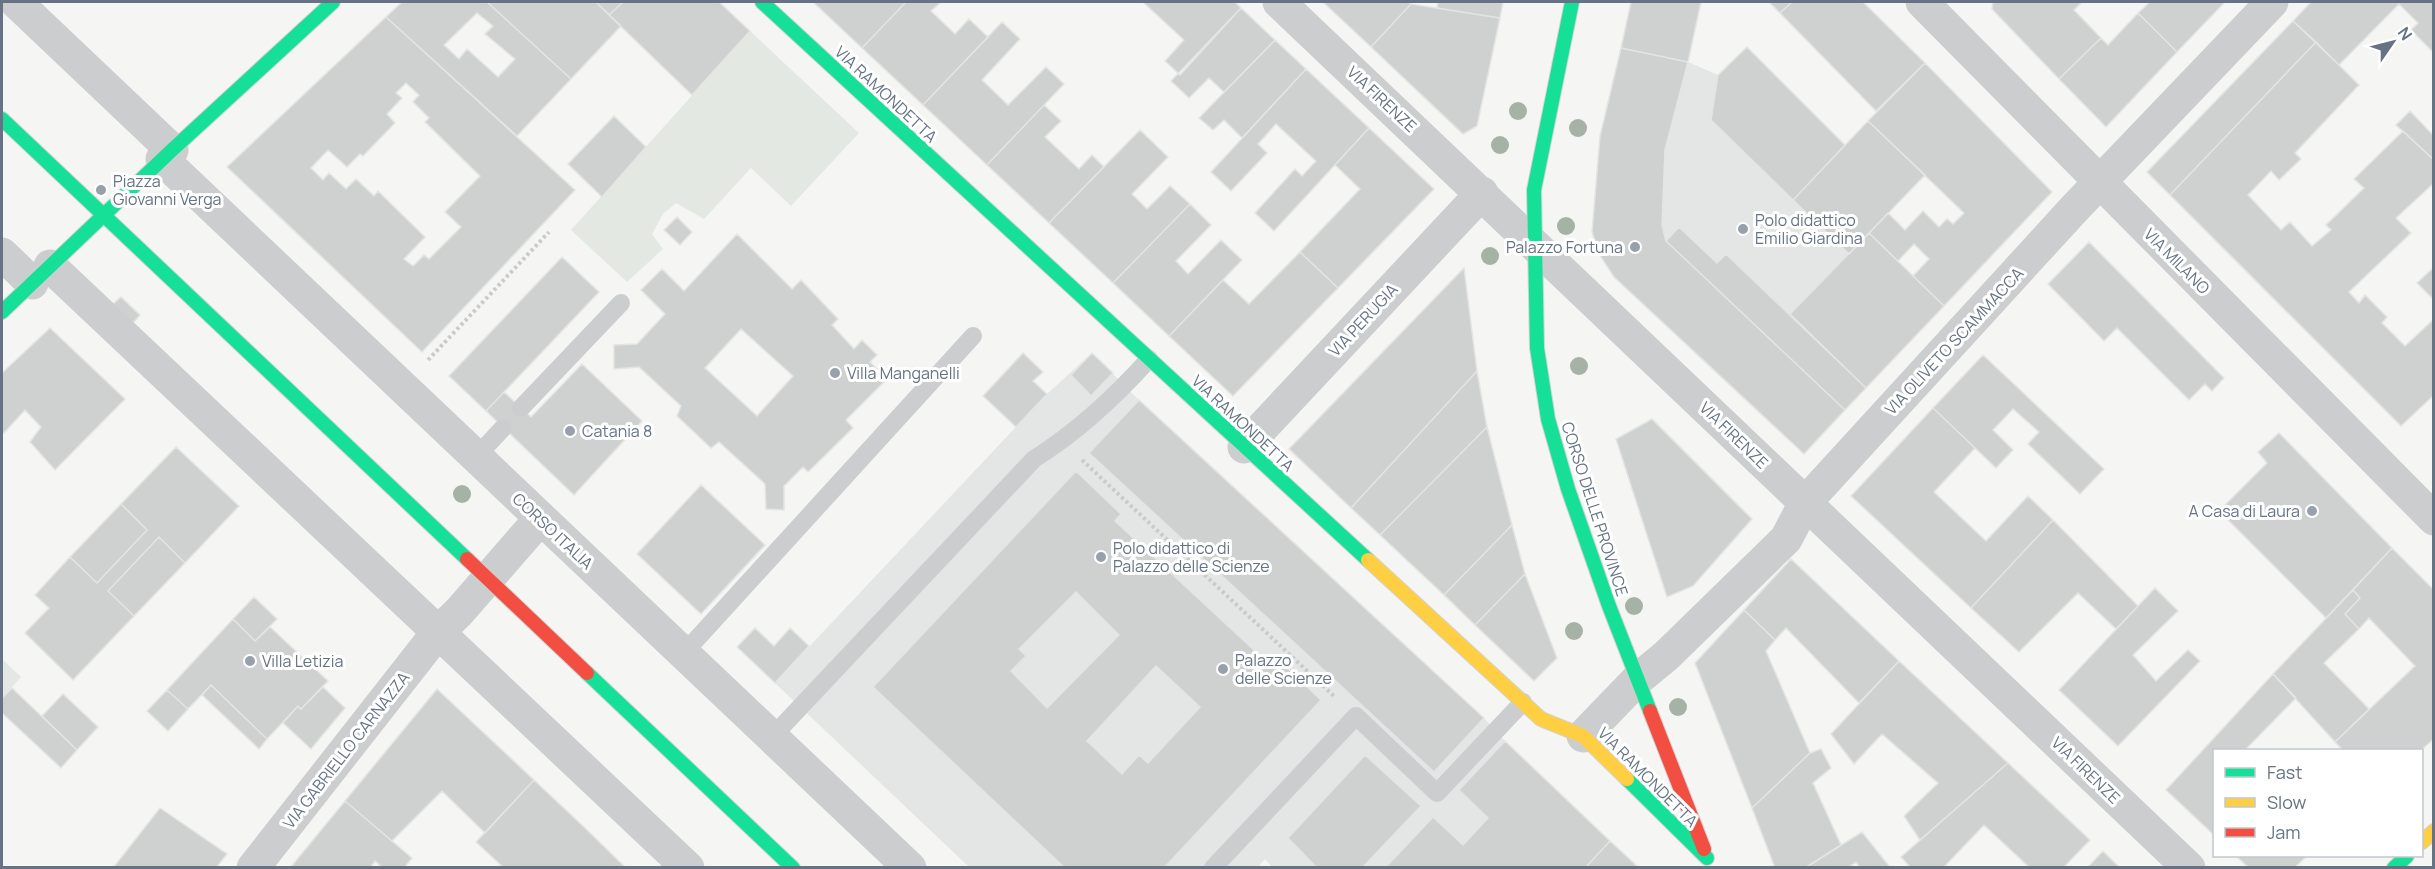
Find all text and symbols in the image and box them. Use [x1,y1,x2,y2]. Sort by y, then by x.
north arrow [2363,12,2423,72]
text: N [2393,22,2418,44]
street label: VIA RAMONDETTA [830,41,942,147]
street label: VIA FIRENZE [1342,61,1422,137]
place label: Piazza Giovanni Verga [113,170,222,210]
marker: Piazza Giovanni Verga [94,183,108,197]
place label: Polo didattico Emilio Giardina [1755,209,1863,249]
marker: Polo didattico Emilio Giardina [1736,222,1750,236]
street label: VIA MILANO [2139,223,2215,299]
place label: Palazzo Fortuna [1506,236,1623,258]
marker: Palazzo Fortuna [1628,240,1642,254]
street label: VIA OLIVETO SCAMMACCA [1880,263,2028,419]
street label: VIA PERUGIA [1324,279,1402,361]
place label: Villa Manganelli [847,362,960,384]
marker: Villa Manganelli [828,366,842,380]
street label: VIA RAMONDETTA [1187,370,1299,476]
street label: VIA FIRENZE [1695,397,1773,473]
street label: CORSO DELLE PROVINCE [1556,419,1634,599]
place label: Catania 8 [582,420,652,442]
marker: Catania 8 [563,424,577,438]
street label: CORSO ITALIA [508,488,598,574]
place label: A Casa di Laura [2189,500,2300,522]
marker: A Casa di Laura [2305,504,2319,518]
place label: Polo didattico di Palazzo delle Scienze [1113,537,1270,577]
marker: Polo didattico di Palazzo delle Scienze [1094,550,1108,564]
place label: Palazzo delle Scienze [1235,649,1332,689]
place label: Villa Letizia [262,650,343,672]
marker: Villa Letizia [243,654,257,668]
marker: Palazzo delle Scienze [1216,662,1230,676]
street label: VIA GABRIELLO CARNAZZA [278,667,414,833]
street label: VIA RAMONDETTA [1593,722,1703,832]
street label: VIA FIRENZE [2047,732,2125,808]
legend [2213,749,2423,857]
text: Fast [2267,760,2302,784]
text: Slow [2267,790,2307,814]
text: Jam [2267,820,2301,844]

